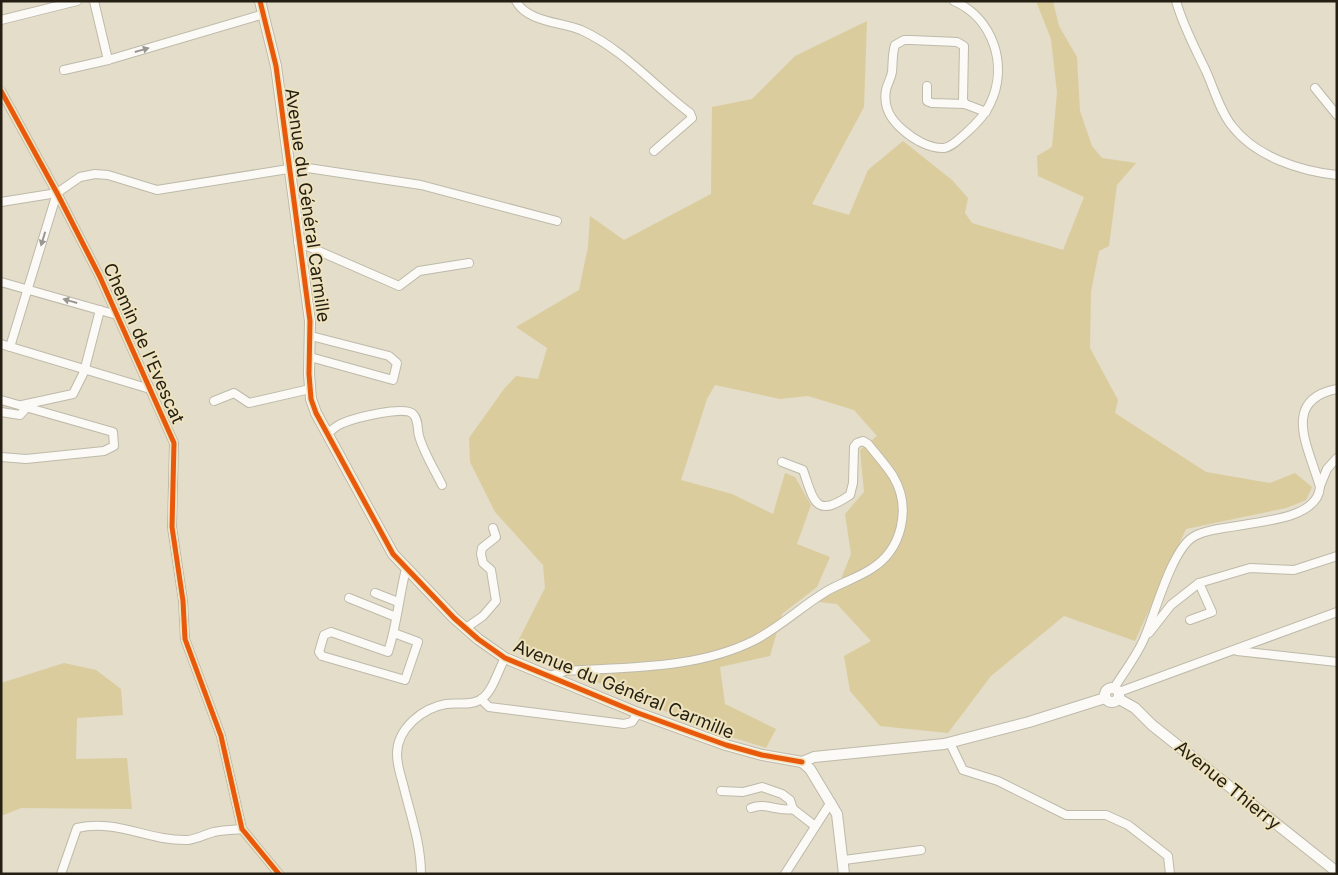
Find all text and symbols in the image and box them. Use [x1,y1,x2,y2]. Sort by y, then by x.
one-way arrow [135,46,150,54]
street label: Avenue du Général Carmille [281,87,335,323]
one-way arrow [39,232,47,247]
street label: Chemin de l'Evescat [99,259,189,427]
one-way arrow [62,297,77,305]
street label: Avenue du Général Carmille [511,635,737,743]
street label: Avenue Thierry [1171,736,1285,834]

